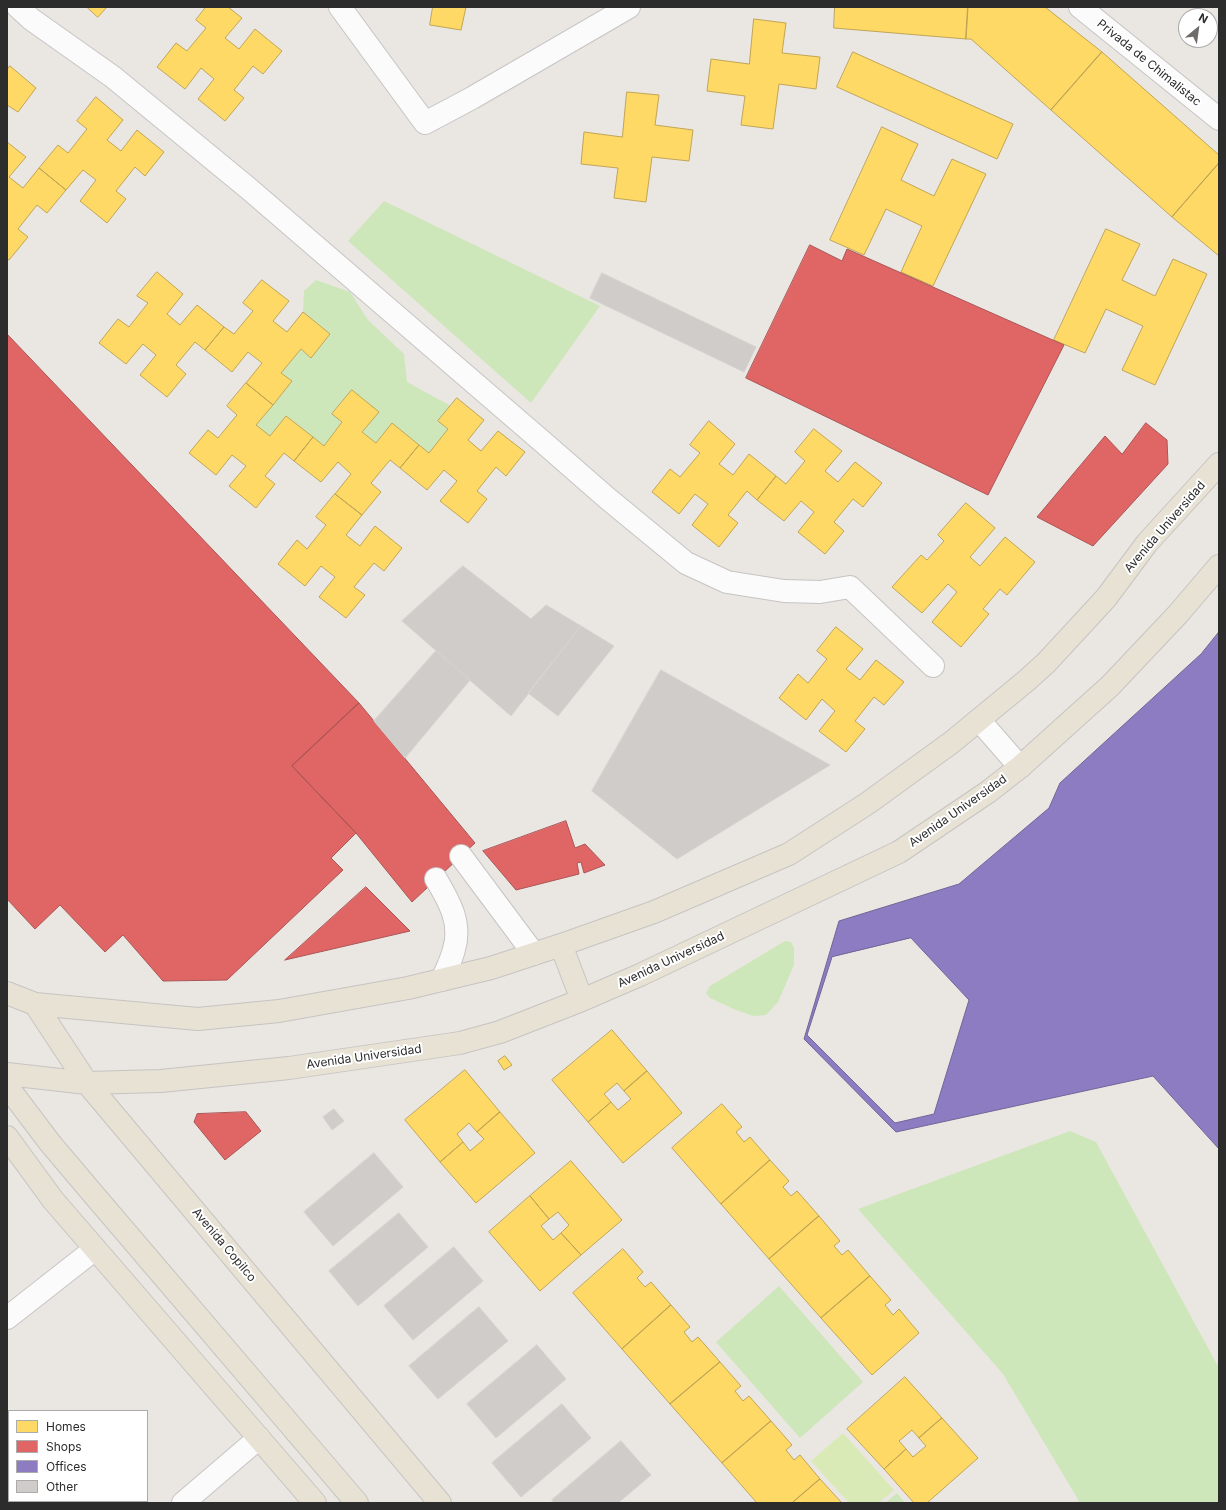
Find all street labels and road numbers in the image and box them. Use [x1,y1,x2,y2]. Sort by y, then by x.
street label: Privada de Chimalistac [1094,17,1204,109]
street label: Avenida Universidad [1121,478,1209,576]
street label: Avenida Universidad [906,772,1010,850]
street label: Avenida Universidad [615,929,727,991]
street label: Avenida Universidad [306,1042,422,1072]
street label: Avenida Copilco [189,1205,259,1285]

